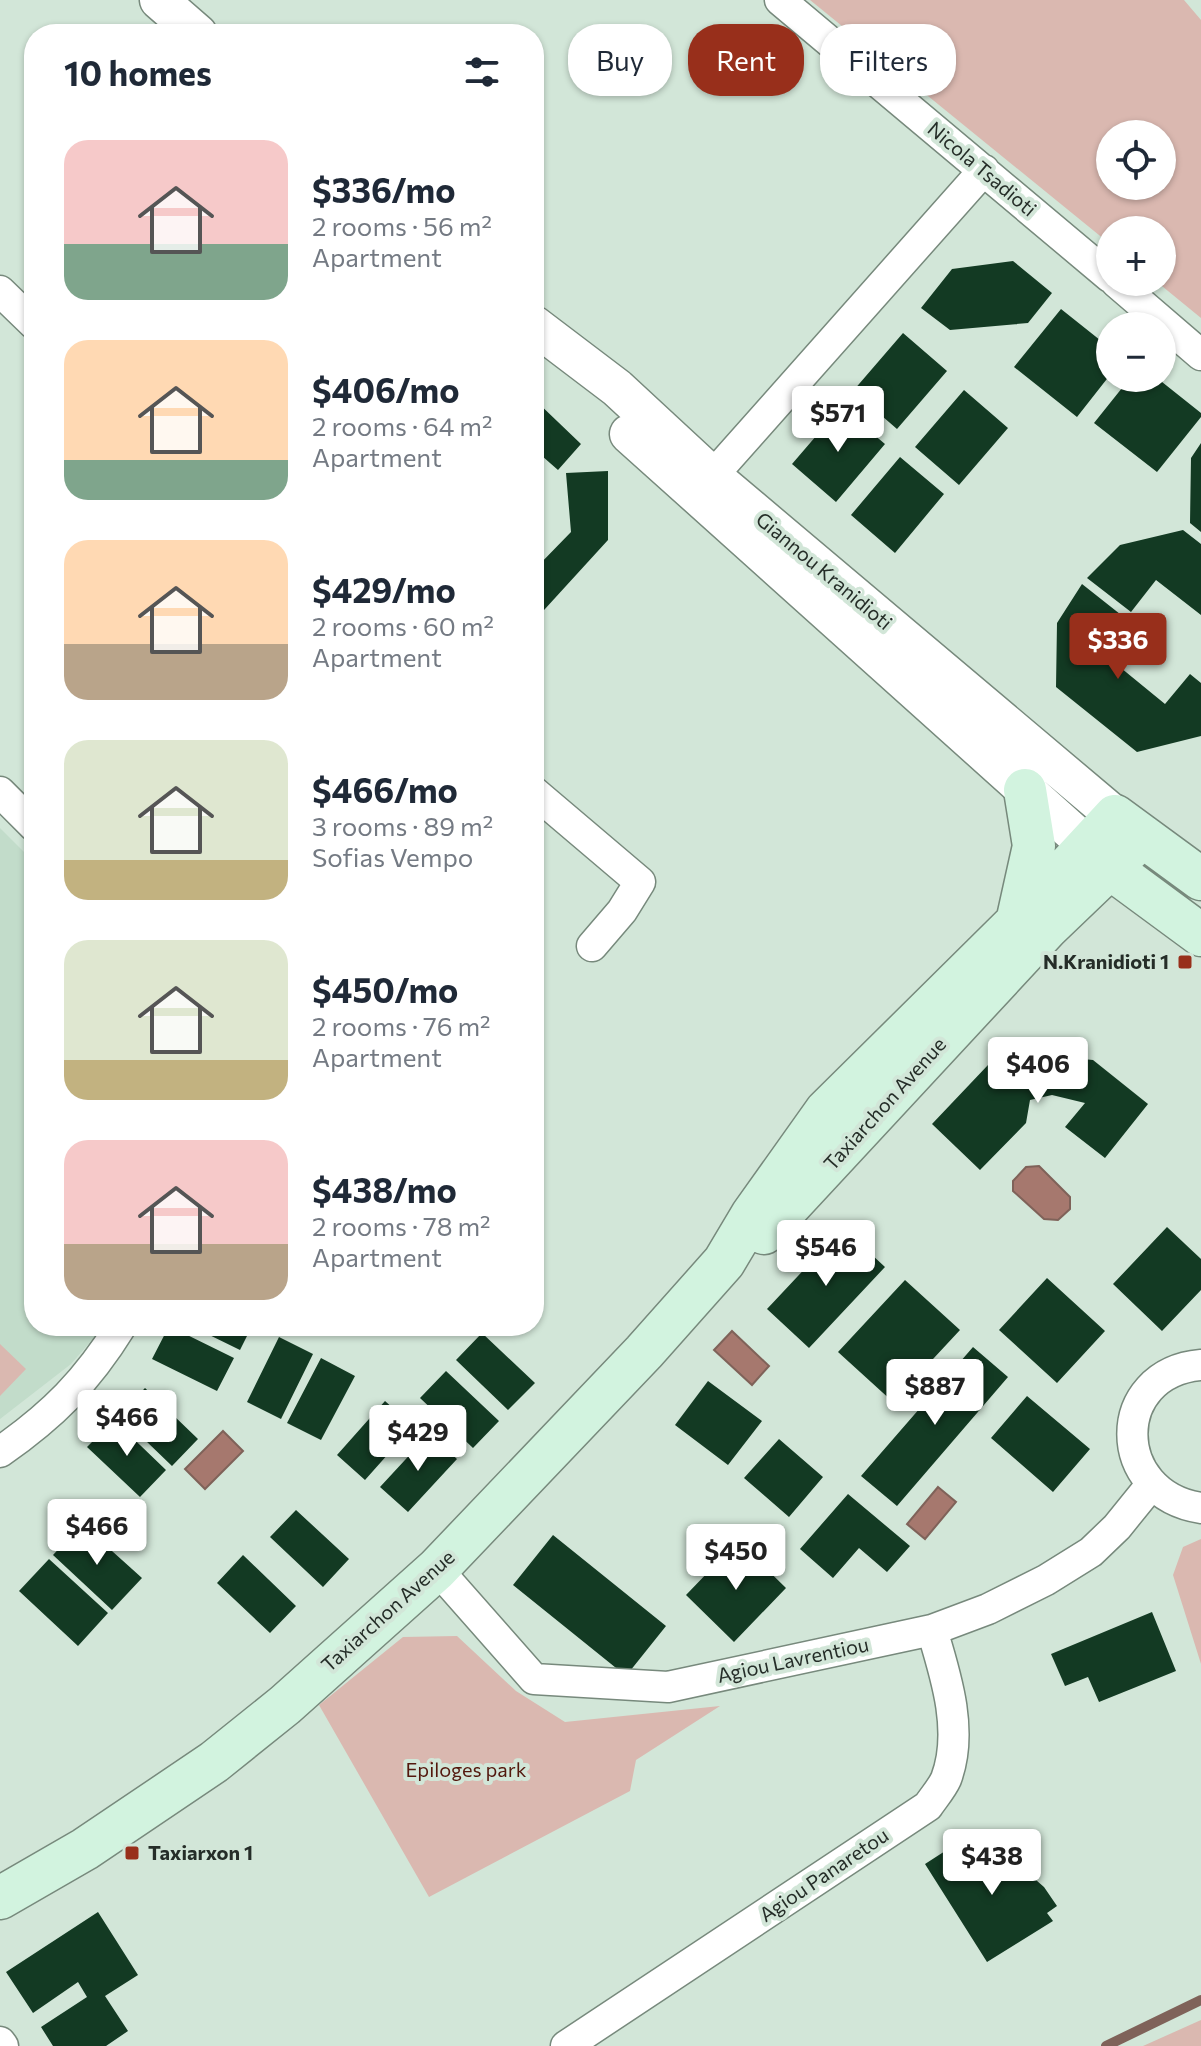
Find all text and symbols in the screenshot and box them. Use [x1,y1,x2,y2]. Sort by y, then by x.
chip: Buy [568,24,672,96]
chip: Rent [688,24,804,96]
chip: Filters [820,24,956,96]
icon: filters [460,50,504,94]
text: 10 homes [64,51,212,93]
street label: Nicola Tsadioti [924,116,1042,221]
map controls [1096,120,1176,392]
button: locate [1096,120,1176,200]
text: $336/mo [312,168,456,210]
icon: home [128,172,224,268]
text: 2 rooms · 56 m² [312,210,492,241]
button: + [1096,216,1176,296]
text: Apartment [312,241,442,272]
button: − [1096,312,1176,392]
text: $406/mo [312,368,460,410]
icon: home [128,372,224,468]
pin: $571 [791,386,885,454]
text: $571 [810,396,866,427]
text: 2 rooms · 64 m² [312,410,493,441]
text: Apartment [312,441,442,472]
street label: Giannou Kranidioti [752,506,898,634]
text: $429/mo [312,568,456,610]
icon: home [128,572,224,668]
text: 2 rooms · 60 m² [312,610,494,641]
pin: $336 [1071,613,1165,681]
text: $336 [1087,623,1149,654]
text: Apartment [312,641,442,672]
text: $466/mo [312,768,458,810]
icon: home [128,772,224,868]
text: 3 rooms · 89 m² [312,810,493,841]
text: Sofias Vempo [312,841,473,872]
place label: N.Kranidioti 1 [1043,949,1169,973]
marker: N.Kranidioti 1 [1176,953,1194,971]
text: $450/mo [312,968,458,1010]
icon: home [128,972,224,1068]
text: 2 rooms · 76 m² [312,1010,491,1041]
street label: Taxiarchon Avenue [818,1032,950,1175]
pin: $406 [991,1037,1085,1105]
text: Apartment [312,1041,442,1072]
text: $406 [1006,1047,1070,1078]
text: $438/mo [312,1168,457,1210]
icon: home [128,1172,224,1268]
text: 2 rooms · 78 m² [312,1210,491,1241]
pin: $546 [779,1220,873,1288]
text: $546 [795,1230,857,1261]
text: Apartment [312,1241,442,1272]
pin: $887 [888,1359,982,1427]
text: $887 [904,1369,966,1400]
pin: $466 [80,1390,174,1458]
text: $466 [96,1400,158,1431]
pin: $429 [371,1405,465,1473]
text: $429 [387,1415,449,1446]
pin: $466 [50,1499,144,1567]
text: $466 [66,1509,128,1540]
pin: $450 [689,1524,783,1592]
text: $450 [704,1534,768,1565]
street label: Taxiarchon Avenue [316,1544,459,1676]
street label: Agiou Lavrentiou [715,1631,871,1687]
park label: Epiloges park [405,1757,527,1781]
street label: Agiou Panaretou [754,1822,893,1926]
pin: $438 [945,1829,1039,1897]
text: $438 [961,1839,1023,1870]
place label: Taxiarxon 1 [148,1840,253,1864]
marker: Taxiarxon 1 [123,1844,141,1862]

